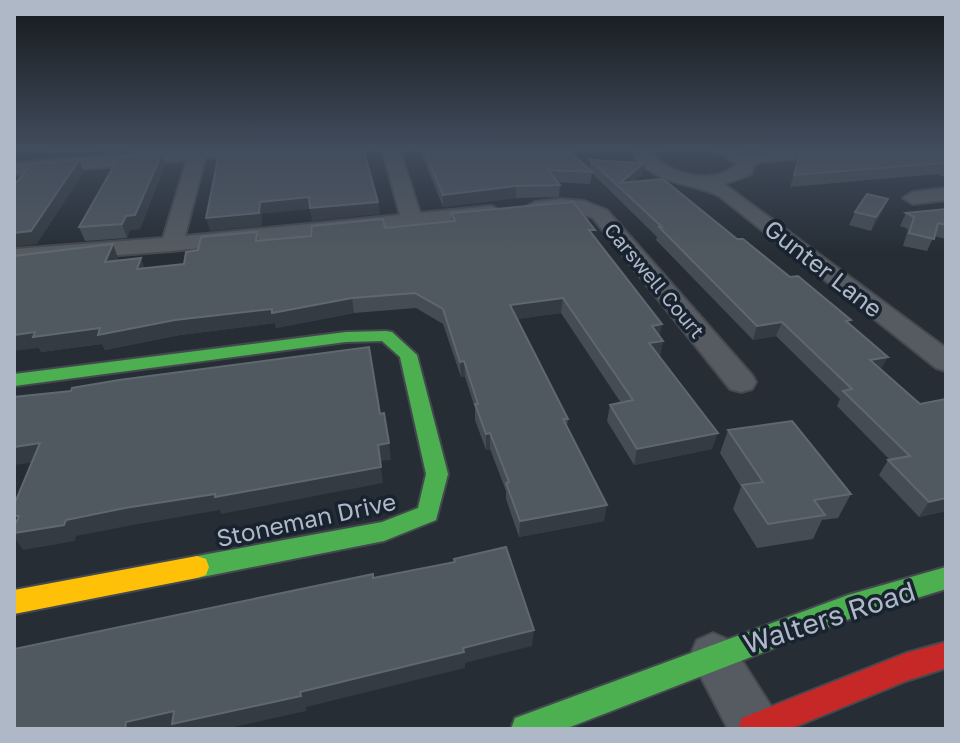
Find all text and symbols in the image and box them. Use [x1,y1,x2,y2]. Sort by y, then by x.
street label: Gunter Lane [760,213,888,323]
street label: Carswell Court [600,218,710,342]
street label: Stoneman Drive [214,486,398,552]
street label: Walters Road [739,574,919,660]

